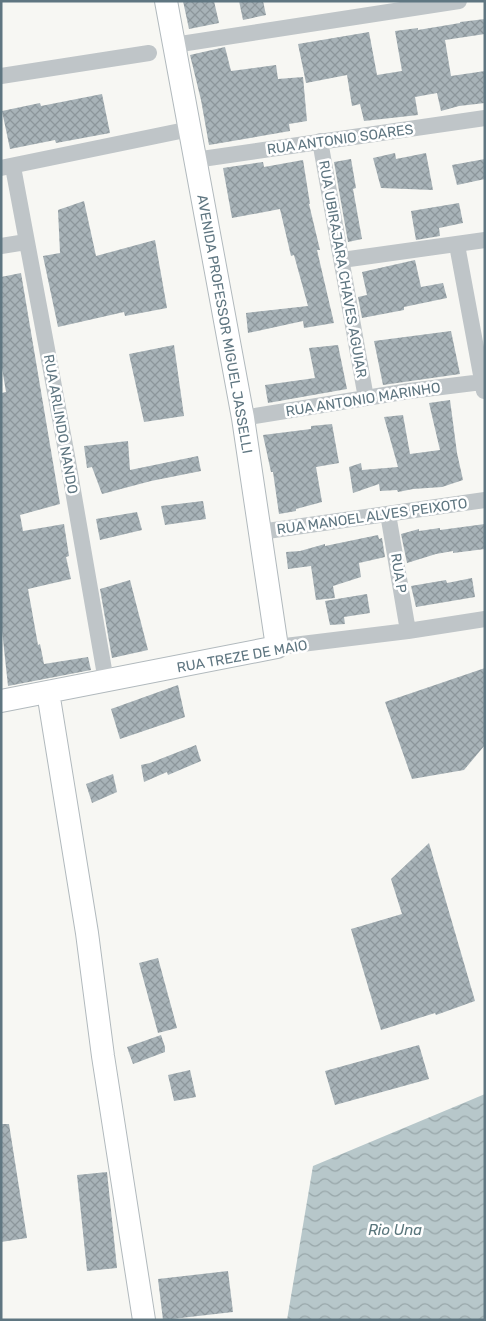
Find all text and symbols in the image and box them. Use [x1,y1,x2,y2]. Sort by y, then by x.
street label: RUA ANTONIO SOARES [266,121,415,158]
street label: RUA UBIRAJARA CHAVES AGUIAR [315,159,370,379]
street label: AVENIDA PROFESSOR MIGUEL JASSELLI [193,193,256,455]
street label: RUA ARLINDO NANDO [40,353,81,495]
street label: RUA ANTONIO MARINHO [284,379,442,420]
street label: RUA MANOEL ALVES PEIXOTO [276,495,468,538]
street label: RUA P [387,552,410,594]
street label: RUA TREZE DE MAIO [175,637,309,676]
water label: Rio Una [368,1221,422,1239]

